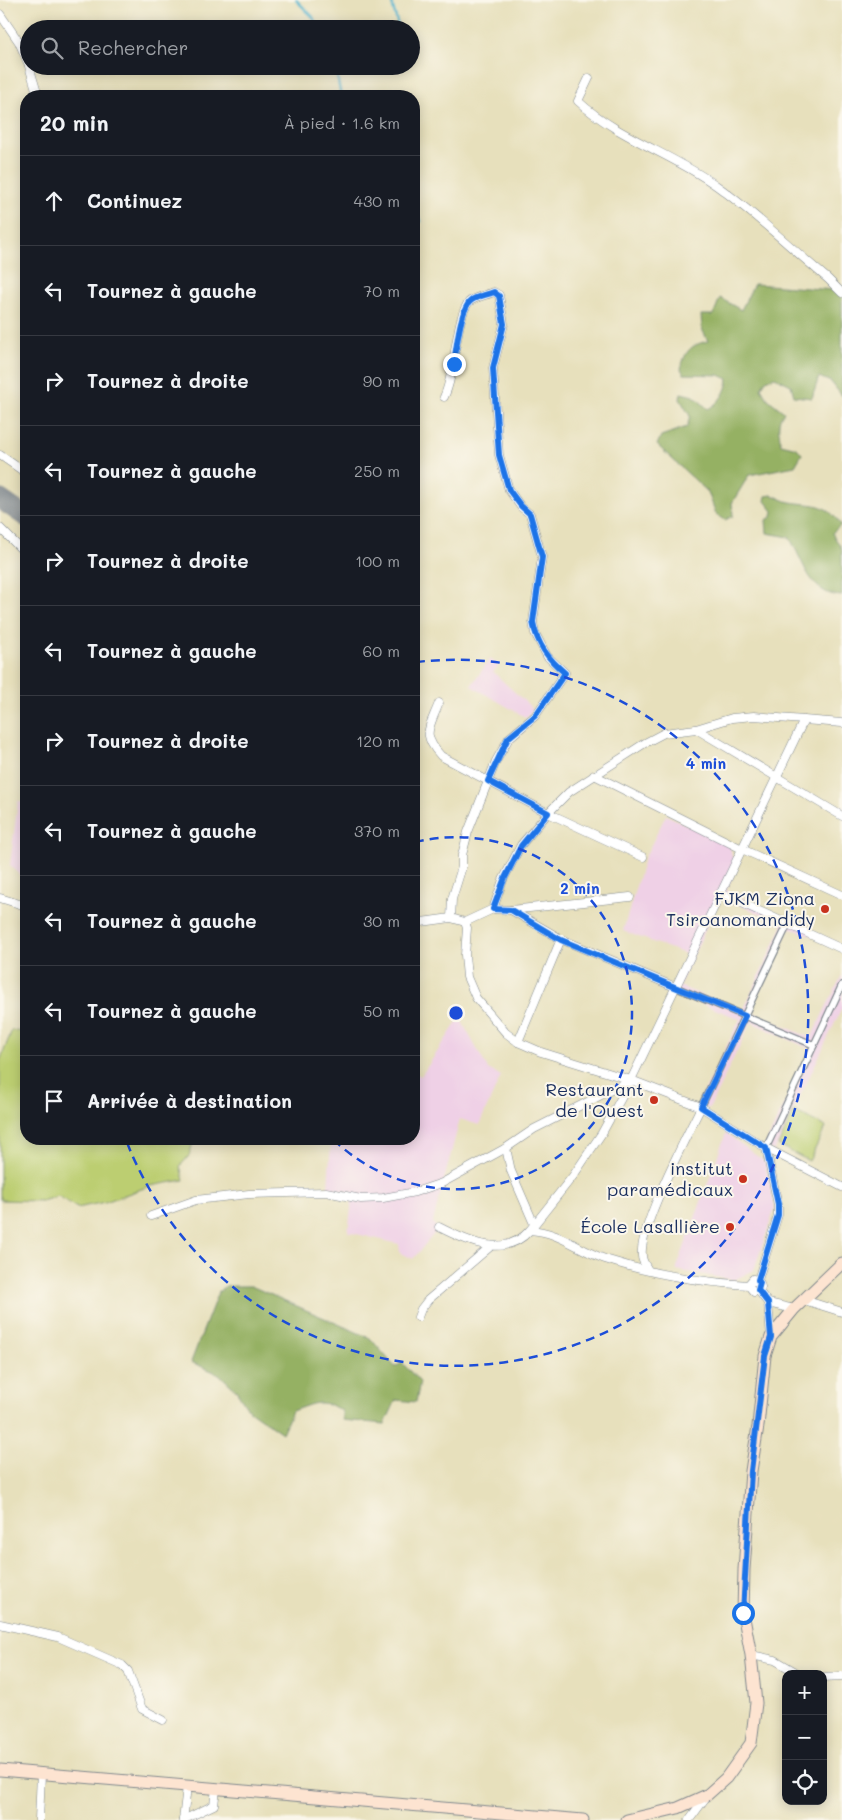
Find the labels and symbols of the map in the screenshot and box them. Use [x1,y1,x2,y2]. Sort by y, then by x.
route end [443,353,466,376]
text: 4 min [686,753,726,773]
text: 2 min [560,878,600,898]
place label: FJKM Ziona Tsiroanomandidy [666,886,815,931]
marker: FJKM Ziona Tsiroanomandidy [819,903,831,915]
centre of rings [447,1004,465,1022]
place label: Restaurant de l'Ouest [545,1077,644,1122]
marker: Restaurant de l'Ouest [648,1094,660,1106]
place label: institut paramédicaux [607,1156,733,1201]
marker: institut paramédicaux [737,1173,749,1185]
place label: École Lasallière [581,1214,720,1238]
marker: École Lasallière [724,1221,736,1233]
route start [732,1602,755,1625]

